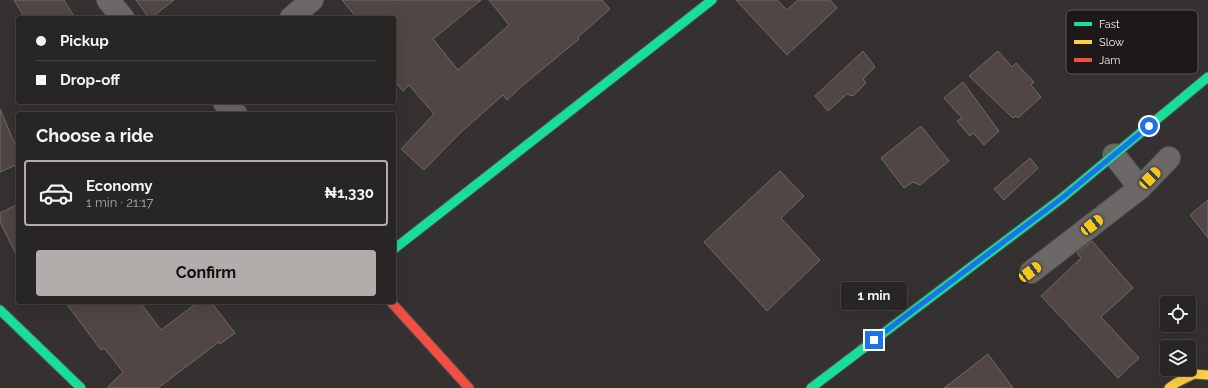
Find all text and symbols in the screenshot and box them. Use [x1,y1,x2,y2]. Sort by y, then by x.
legend [1066,10,1198,74]
text: Fast [1099,18,1120,31]
text: Pickup [60,32,109,50]
text: Slow [1099,36,1124,49]
text: Jam [1099,54,1120,67]
text: Drop-off [60,71,120,89]
route start [1140,117,1158,135]
text: Choose a ride [36,125,154,146]
car [1137,165,1163,191]
icon: car [38,175,74,211]
text: Economy [86,177,153,195]
text: ₦1,330 [324,184,374,202]
text: 1 min · 21:17 [86,195,154,210]
car [1079,213,1105,237]
button: Confirm [36,250,376,296]
car [1017,260,1043,284]
callout: 1 min [841,282,907,310]
text: 1 min [858,288,890,303]
map controls [1160,296,1196,376]
button: locate [1160,296,1196,332]
route end [865,331,883,349]
button: layers [1160,340,1196,376]

